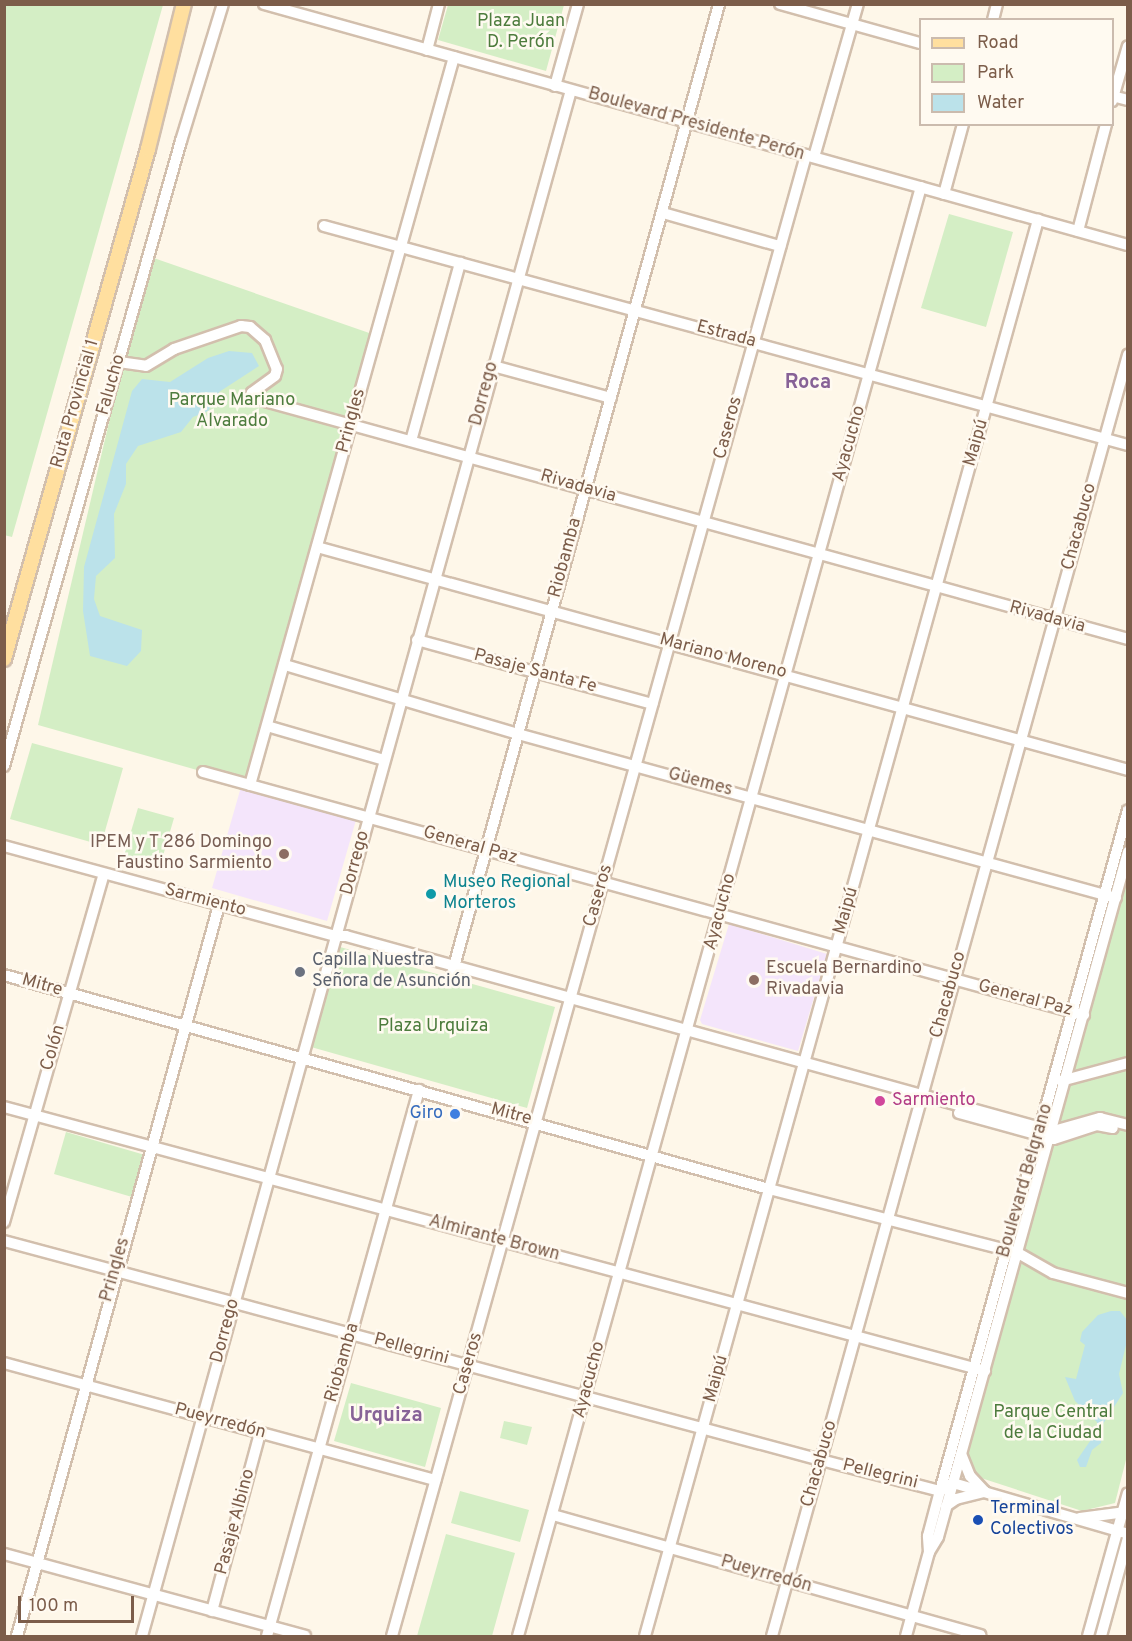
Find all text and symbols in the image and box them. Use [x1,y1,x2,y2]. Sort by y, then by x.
park label: Plaza Juan D. Perón [477,12,565,54]
legend [919,18,1114,126]
text: Road [977,32,1019,55]
text: Park [977,62,1014,85]
street label: Boulevard Presidente Perón [585,84,807,166]
text: Water [977,92,1024,115]
street label: Estrada [694,317,758,353]
street label: Ruta Provincial 1 [47,337,105,471]
street label: Falucho [93,352,131,418]
street label: Dorrego [466,360,504,428]
district label: Roca [785,371,831,395]
street label: Pringles [333,386,371,456]
park label: Parque Mariano Alvarado [169,391,295,434]
street label: Caseros [710,394,748,462]
street label: Ayacucho [829,403,871,485]
street label: Maipú [960,417,994,469]
street label: Rivadavia [538,466,618,508]
street label: Chacabuco [1058,481,1102,573]
street label: Riobamba [545,516,587,600]
street label: Rivadavia [1007,597,1087,639]
street label: Mariano Moreno [657,630,789,684]
street label: Pasaje Santa Fe [471,645,599,699]
street label: Güemes [665,764,735,802]
street label: General Paz [420,822,520,870]
street label: Dorrego [337,829,375,897]
place label: IPEM y T 286 Domingo Faustino Sarmiento [88,833,272,876]
marker: IPEM y T 286 Domingo Faustino Sarmiento [277,847,291,861]
street label: Caseros [580,862,618,930]
street label: Ayacucho [700,871,742,953]
place label: Museo Regional Morteros [443,873,571,916]
street label: Sarmiento [162,880,248,922]
street label: Maipú [830,885,864,937]
marker: Museo Regional Morteros [424,887,438,901]
street label: Chacabuco [926,949,972,1041]
place label: Capilla Nuestra Señora de Asunción [312,951,472,994]
place label: Escuela Bernardino Rivadavia [766,959,922,1002]
marker: Capilla Nuestra Señora de Asunción [293,965,307,979]
street label: Mitre [19,970,65,1002]
marker: Escuela Bernardino Rivadavia [747,973,761,987]
street label: General Paz [975,976,1075,1022]
park label: Plaza Urquiza [378,1016,488,1038]
street label: Colón [37,1023,71,1073]
place label: Sarmiento [892,1090,976,1112]
marker: Sarmiento [873,1094,887,1108]
street label: Mitre [488,1099,534,1131]
street label: Boulevard Belgrano [994,1102,1058,1260]
place label: Giro [409,1103,443,1125]
marker: Giro [448,1107,462,1121]
street label: Almirante Brown [426,1211,562,1267]
street label: Pringles [97,1235,135,1305]
street label: Dorrego [207,1297,245,1365]
street label: Riobamba [321,1321,365,1405]
street label: Pellegrini [371,1330,451,1370]
street label: Caseros [450,1330,488,1398]
street label: Ayacucho [569,1339,611,1421]
street label: Maipú [700,1353,734,1405]
street label: Pueyrredón [172,1399,268,1445]
park label: Parque Central de la Ciudad [993,1403,1113,1446]
district label: Urquiza [349,1404,423,1428]
street label: Chacabuco [797,1418,843,1510]
street label: Pellegrini [840,1455,920,1495]
street label: Pasaje Albino [211,1466,261,1578]
place label: Terminal Colectivos [990,1499,1074,1541]
marker: Terminal Colectivos [971,1513,985,1527]
street label: Pueyrredón [718,1552,814,1598]
scale bar [21,1584,136,1622]
text: 100 m [29,1595,78,1618]

